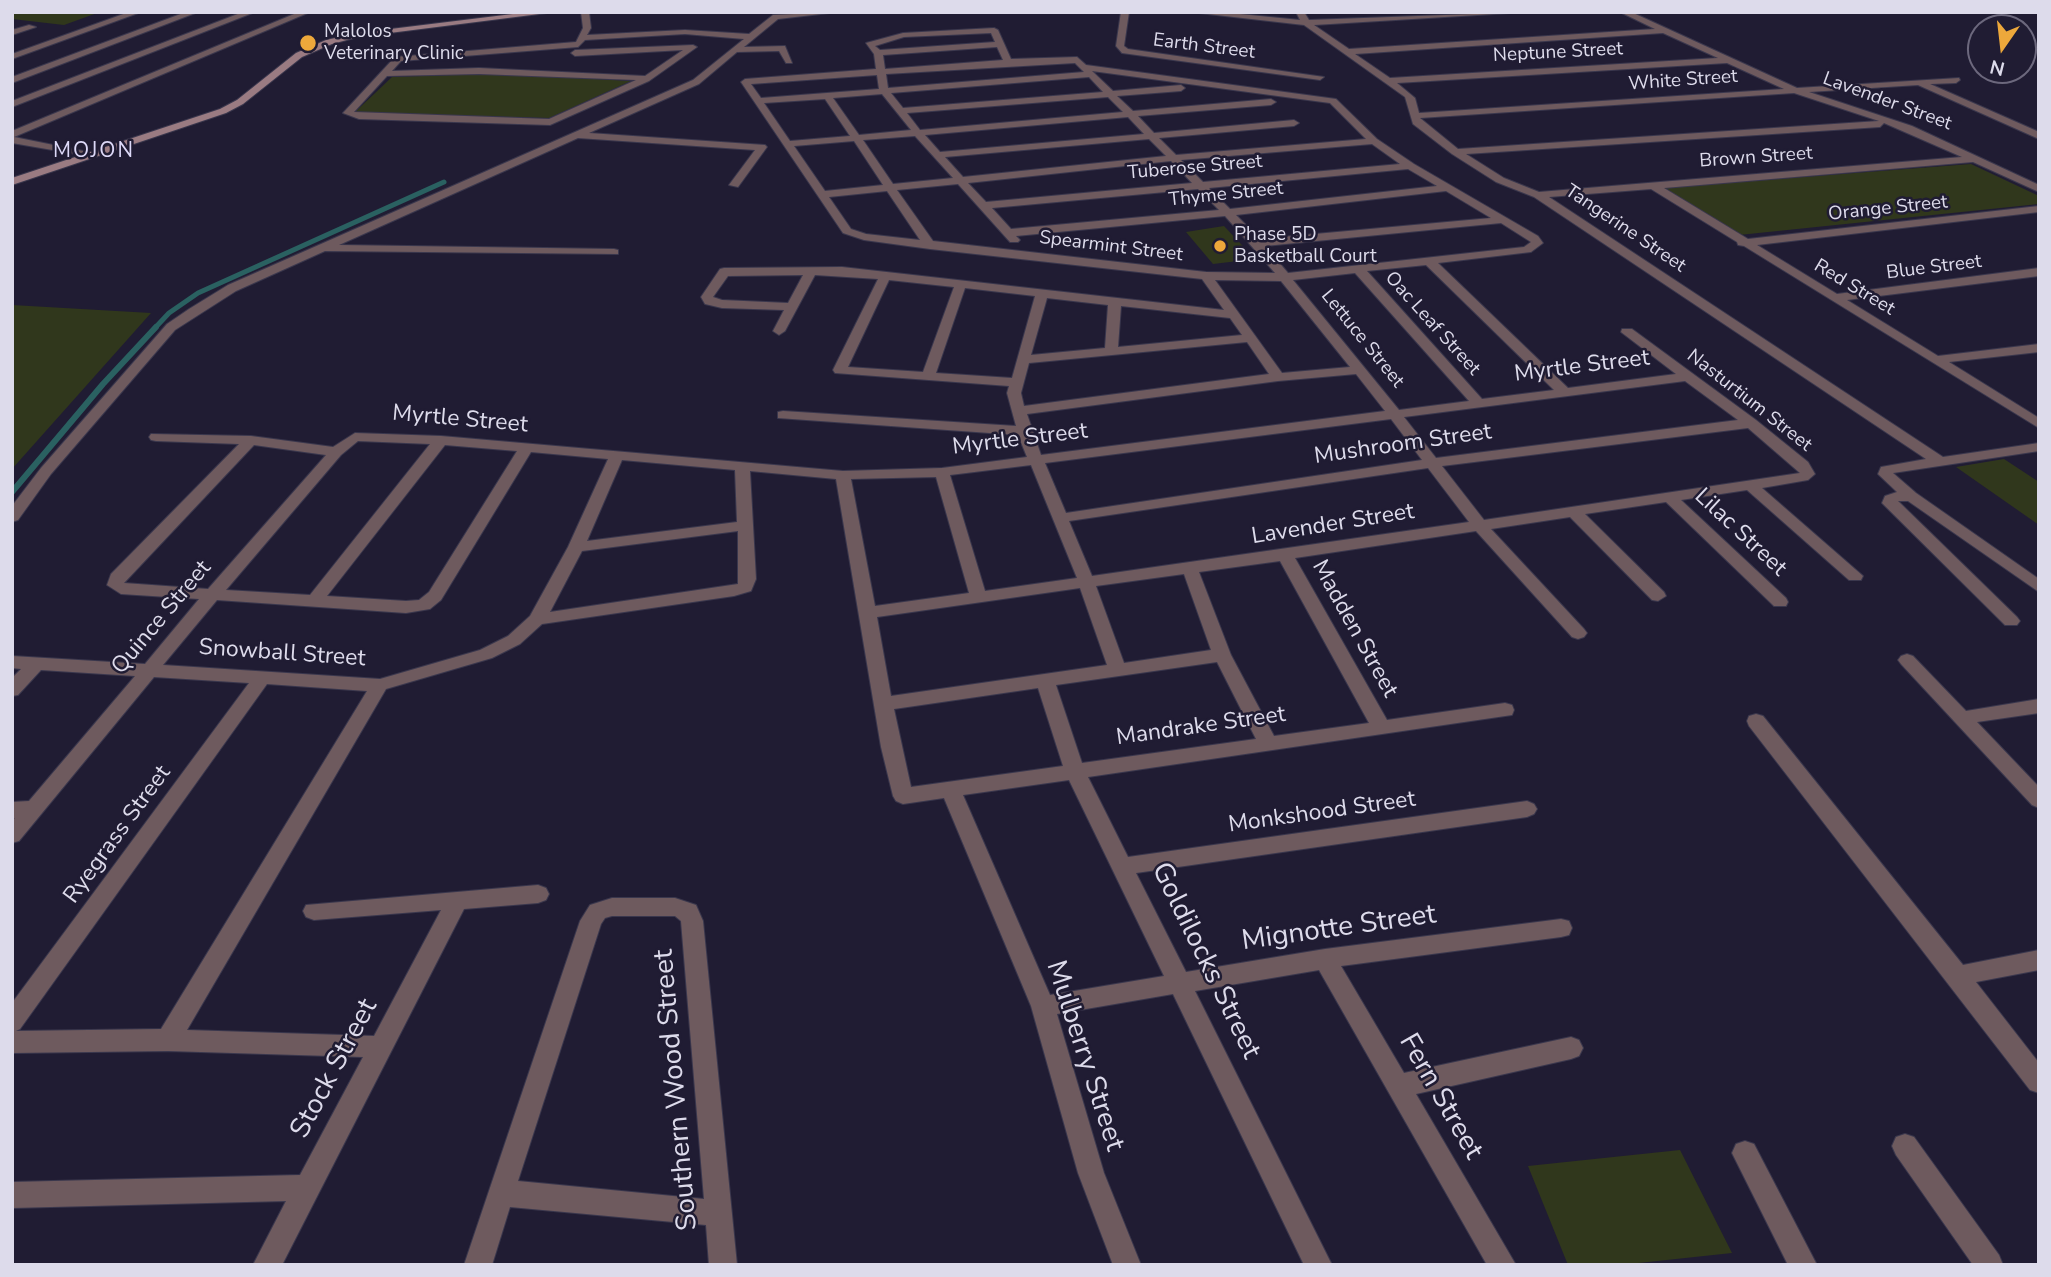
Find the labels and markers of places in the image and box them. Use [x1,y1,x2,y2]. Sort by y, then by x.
place label: Malolos Veterinary Clinic [324,21,464,65]
marker: Malolos Veterinary Clinic [298,33,318,53]
place label: Phase 5D Basketball Court [1234,224,1377,268]
marker: Phase 5D Basketball Court [1212,238,1228,254]

